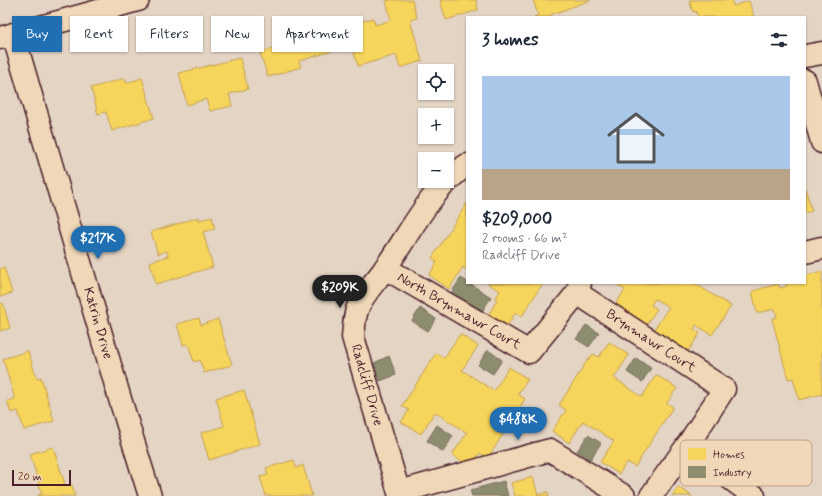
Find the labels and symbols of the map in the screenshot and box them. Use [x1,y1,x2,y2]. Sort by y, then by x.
pin: $217K [70,226,126,260]
street label: North Brynmawr Court [394,268,525,354]
pin: $209K [312,275,368,309]
street label: Katrin Drive [79,285,117,361]
street label: Brynmawr Court [603,305,700,377]
street label: Radcliff Drive [347,342,387,428]
pin: $488K [490,407,546,441]
legend [680,440,812,486]
text: Homes [713,448,745,462]
text: Industry [713,466,752,480]
scale bar [12,468,71,487]

